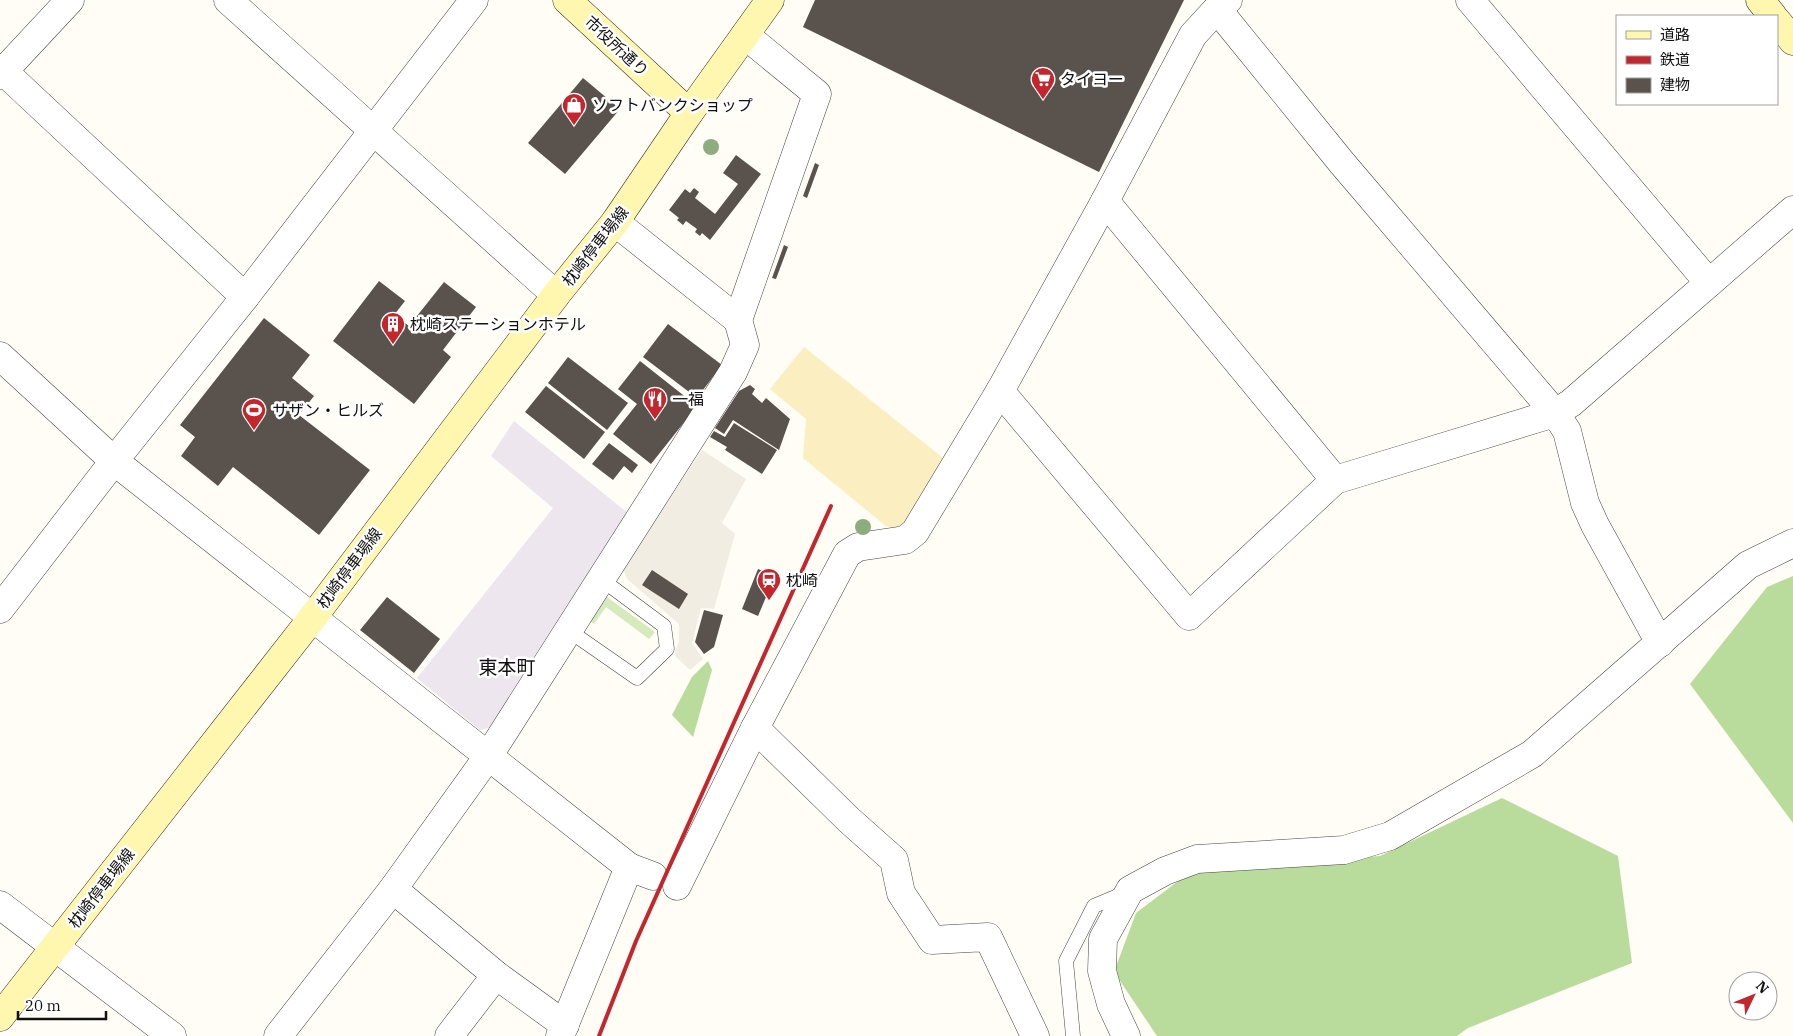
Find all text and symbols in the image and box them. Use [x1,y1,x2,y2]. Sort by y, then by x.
street label: 市役所通り [581,11,653,81]
legend [1616,15,1778,105]
text: 道路 [1660,25,1690,44]
text: 鉄道 [1660,50,1690,69]
supermarket icon: タイヨー [1030,66,1056,100]
place label: タイヨー [1060,69,1124,89]
text: 建物 [1660,75,1690,94]
shop icon: ソフトバンクショップ [561,92,587,126]
place label: ソフトバンクショップ [592,95,753,115]
street label: 枕崎停車場線 [558,202,632,290]
building icon: 枕崎ステーションホテル [380,311,406,345]
place label: 枕崎ステーションホテル [410,314,586,334]
restaurant icon: 一福 [642,386,668,420]
place label: 一福 [672,389,704,409]
sports icon: サザン・ヒルズ [241,397,267,431]
place label: サザン・ヒルズ [272,400,384,420]
street label: 枕崎停車場線 [312,524,386,612]
station icon: 枕崎 [756,567,782,601]
place label: 枕崎 [786,570,818,590]
district label: 東本町 [478,655,536,679]
street label: 枕崎停車場線 [64,844,138,932]
north arrow [1728,971,1778,1021]
text: N [1752,977,1773,997]
scale bar [18,988,105,1020]
text: 20 m [25,996,61,1015]

